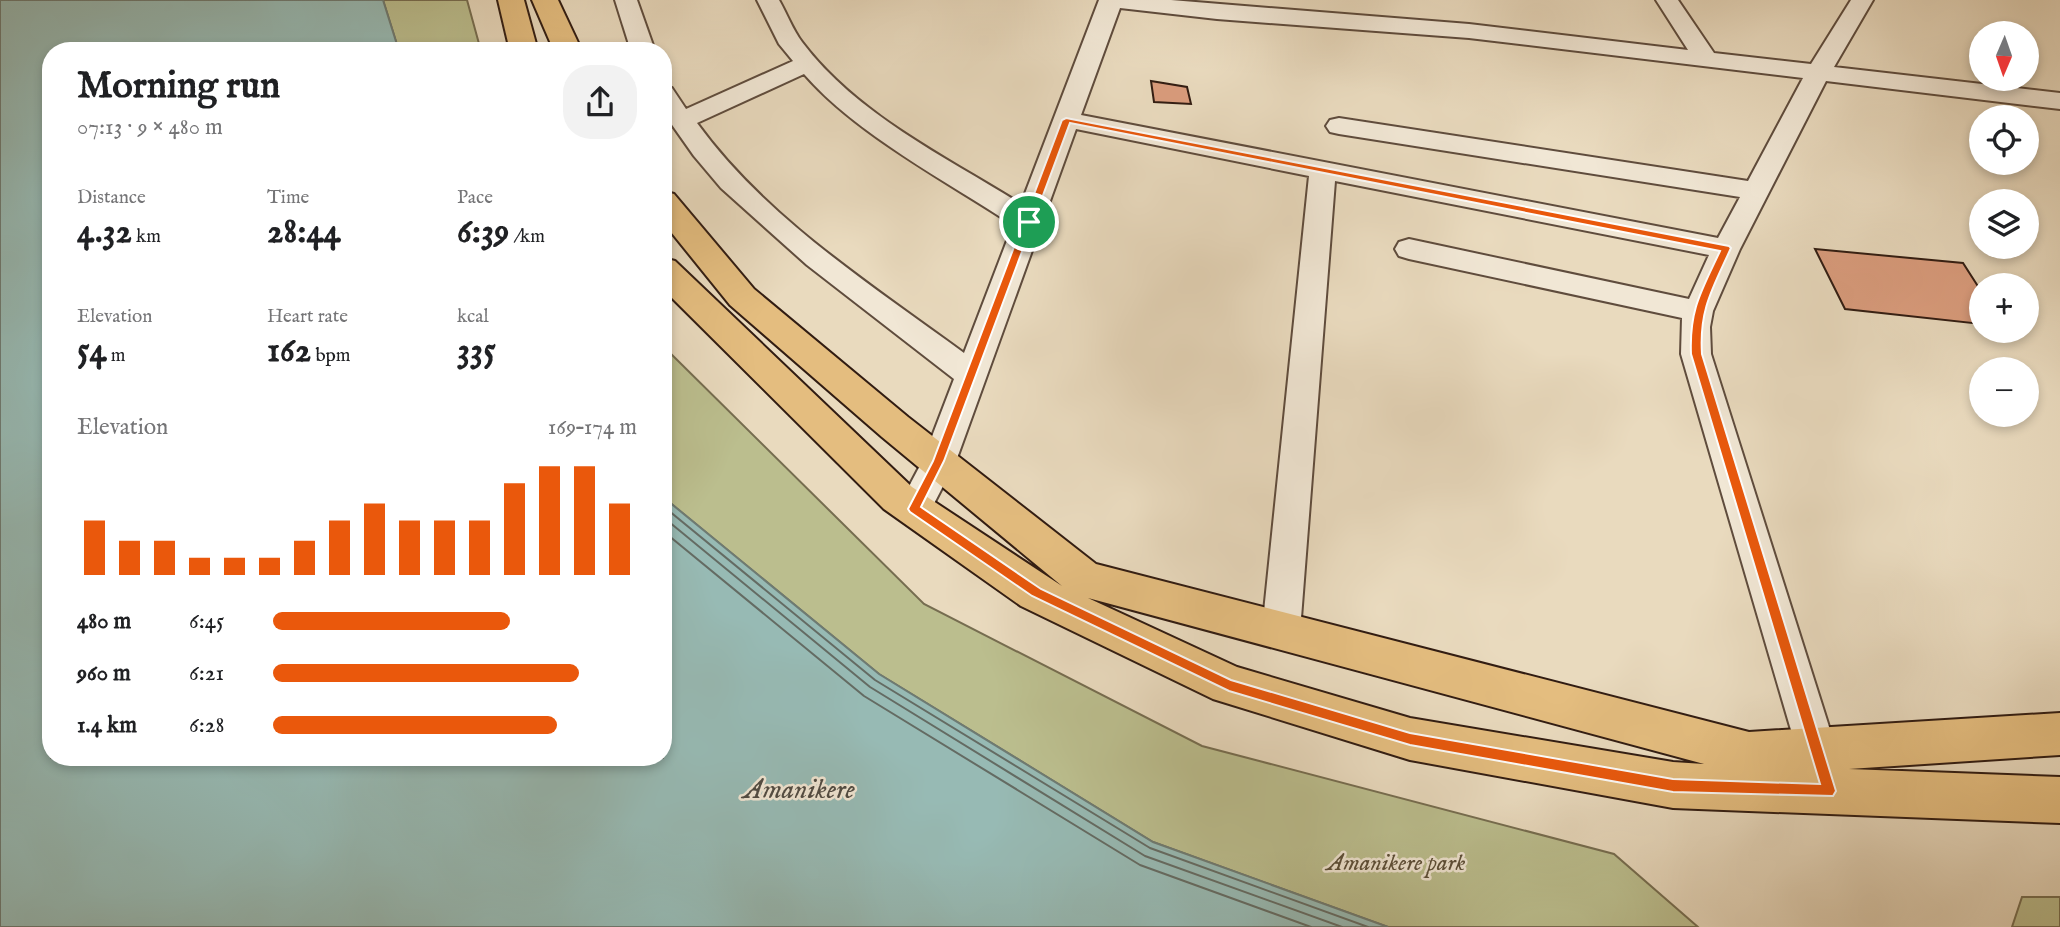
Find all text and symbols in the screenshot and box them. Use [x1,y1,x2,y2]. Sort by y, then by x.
north arrow [1969,21,2039,91]
map controls [1969,21,2039,427]
text: Morning run [77,63,280,111]
button: share [563,65,637,139]
button: locate [1969,105,2039,175]
text: 07:13 · 9 × 480 m [77,113,223,142]
text: Distance [77,186,146,210]
text: Time [267,186,309,210]
text: Pace [457,186,493,210]
button: layers [1969,189,2039,259]
pin [999,192,1059,252]
icon: arrive [1010,203,1048,241]
text: 4.32 [77,210,132,255]
text: 28:44 [267,210,341,255]
text: 6:39 [457,210,509,255]
text: km [132,225,161,249]
text: /km [509,225,545,249]
button: + [1969,273,2039,343]
text: Elevation [77,305,152,329]
text: Heart rate [267,305,348,329]
text: kcal [457,305,489,329]
text: 54 [77,329,107,374]
text: 162 [267,329,311,374]
text: 335 [457,329,496,374]
text: m [107,344,126,368]
text: bpm [311,344,350,368]
button: − [1969,357,2039,427]
text: Elevation [77,413,168,442]
text: 169–174 m [548,413,637,442]
text: 480 m [77,607,131,636]
text: 6:45 [189,607,224,636]
text: 960 m [77,659,131,688]
text: 6:21 [189,659,224,688]
text: 1.4 km [77,711,137,740]
text: 6:28 [189,711,225,740]
water label: Amanikere [740,773,855,808]
park label: Amanikere park [1324,848,1466,879]

